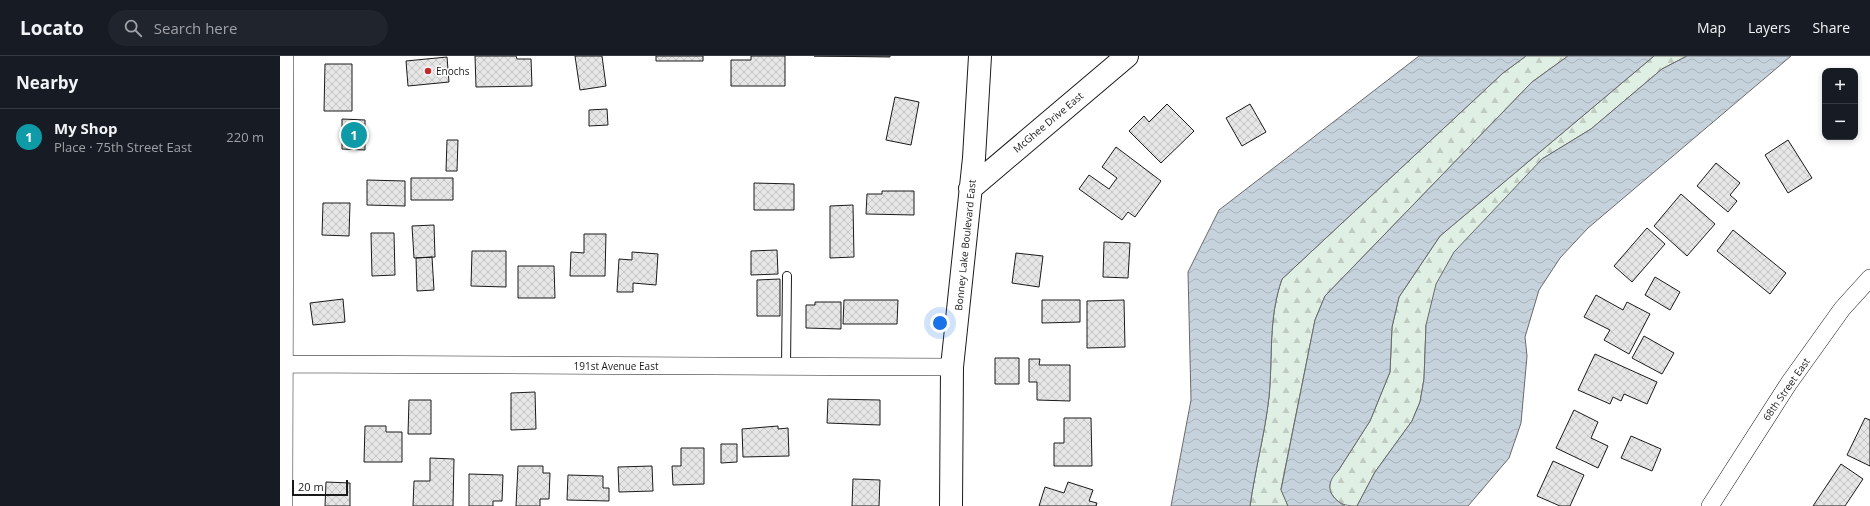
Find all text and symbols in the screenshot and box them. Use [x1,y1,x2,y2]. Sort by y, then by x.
search box [108,10,388,46]
text: Locato [20,15,84,41]
icon: search [122,17,144,39]
text: Search here [154,18,237,38]
text: Map [1697,18,1726,37]
text: Layers [1748,18,1790,37]
text: Share [1812,18,1850,37]
place label: Enochs [436,64,470,78]
marker: Enochs [423,66,433,76]
map controls [1822,68,1858,140]
button: + [1822,68,1858,104]
text: Nearby [16,71,78,94]
street label: McGhee Drive East [1010,88,1086,155]
button: − [1822,104,1858,140]
text: My Shop [54,118,117,138]
pin: 1 [341,120,367,150]
text: 1 [25,128,33,146]
text: 220 m [226,128,264,146]
text: Place · 75th Street East [54,138,192,156]
street label: Bonney Lake Boulevard East [951,178,979,311]
your location [930,313,950,333]
street label: 68th Street East [1759,354,1813,423]
street label: 191st Avenue East [574,359,659,373]
scale bar [292,478,348,497]
text: 20 m [298,479,324,494]

